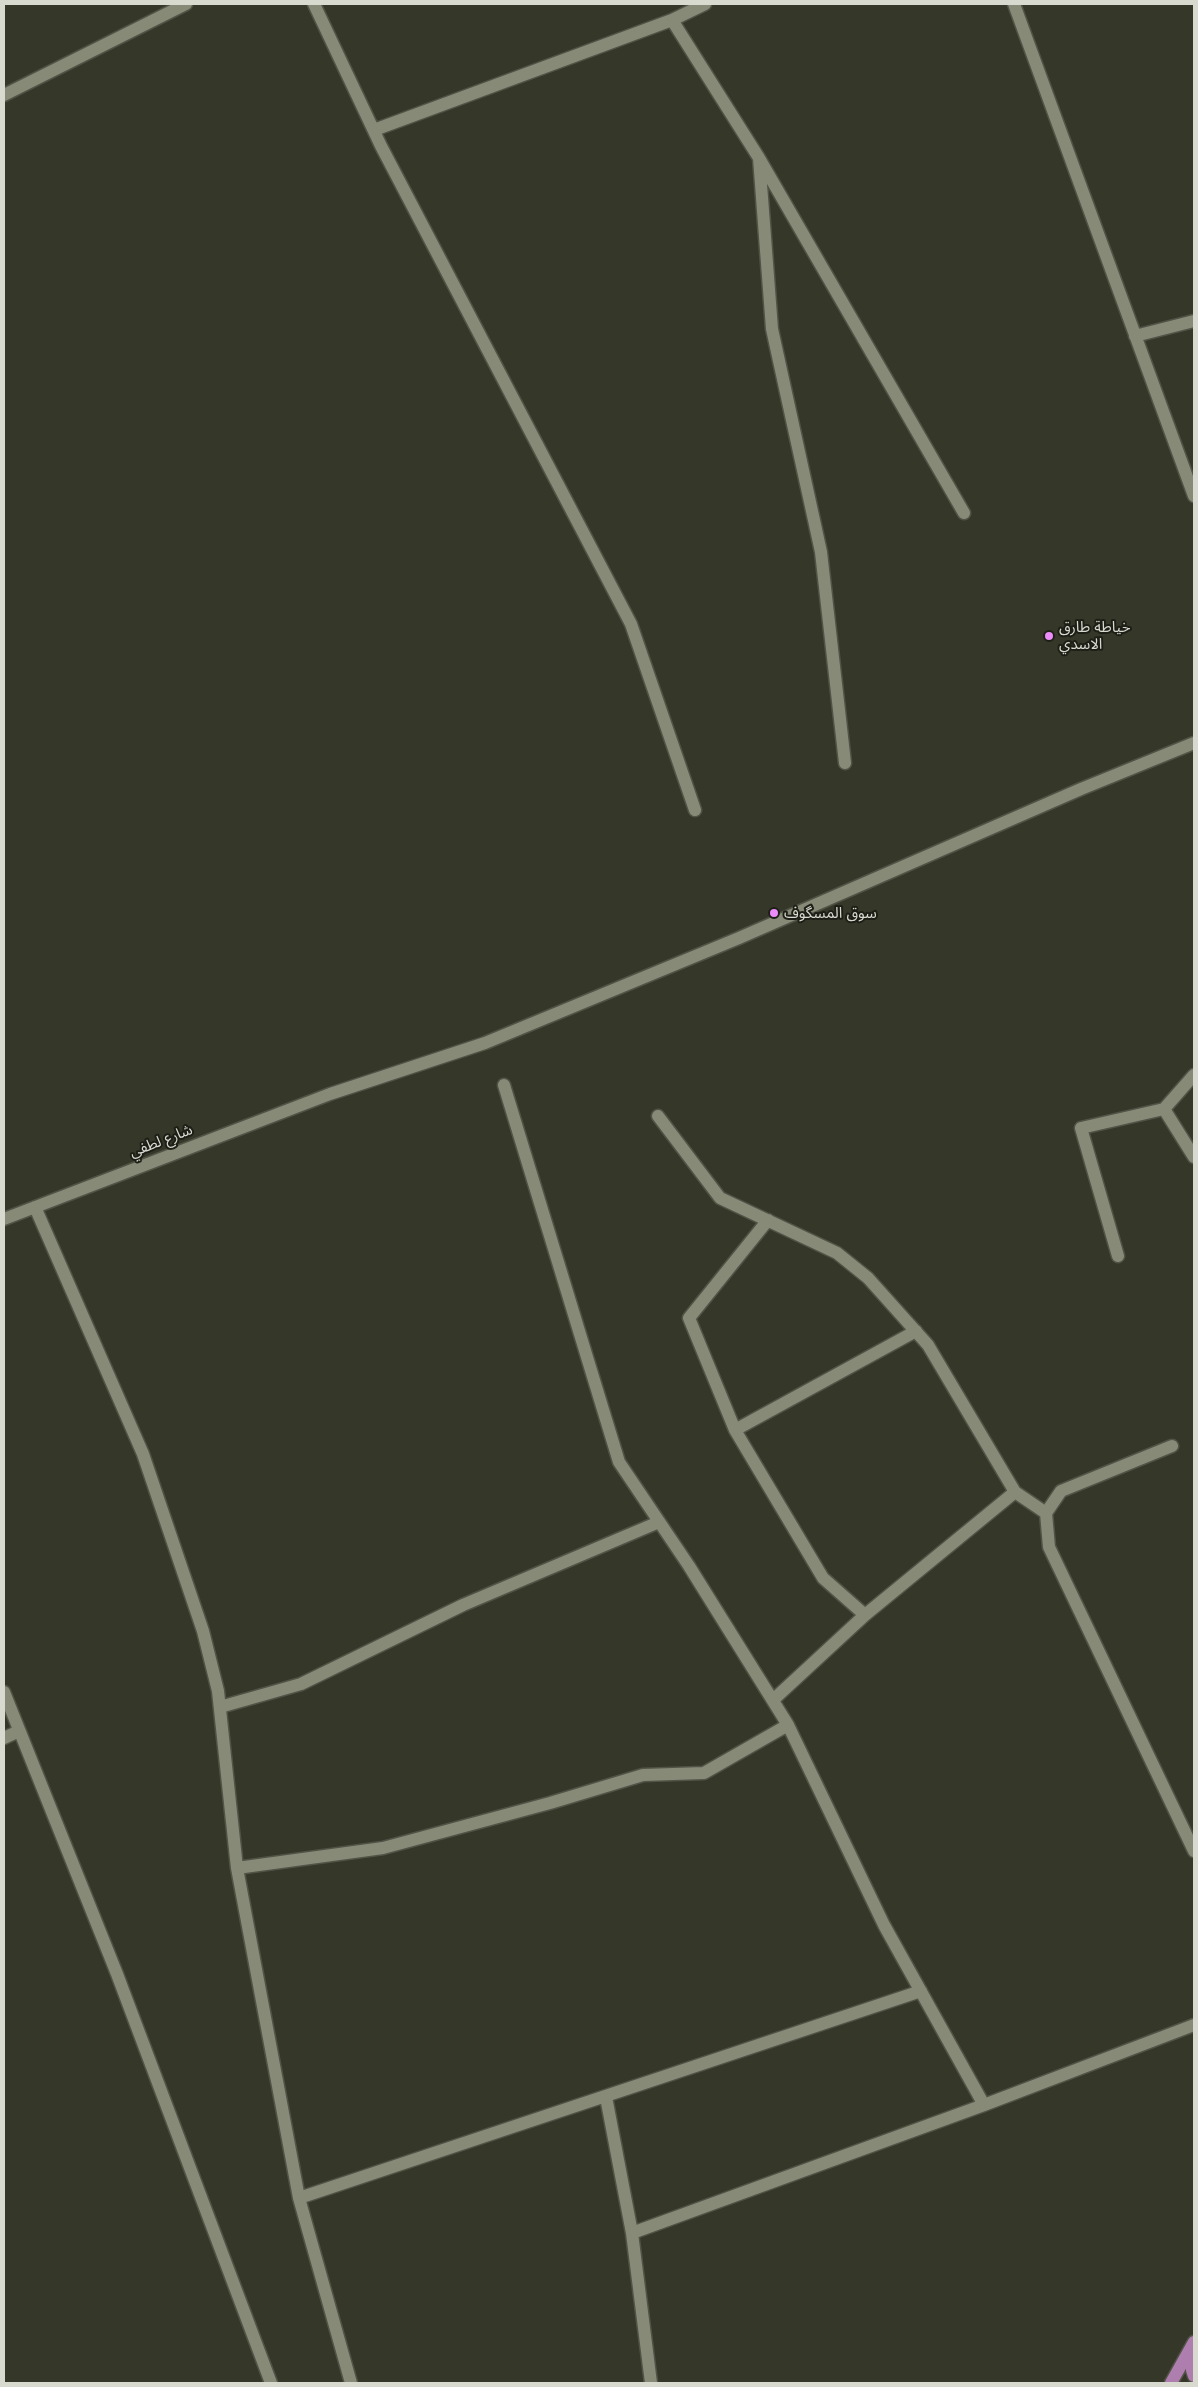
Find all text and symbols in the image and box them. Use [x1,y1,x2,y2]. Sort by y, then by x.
place label: خياطة طارق الاسدي [1059,618,1131,653]
marker: خياطة طارق الاسدي [1043,630,1055,642]
place label: سوق المسگوف [784,904,877,922]
marker: سوق المسگوف [768,907,780,919]
street label: شارع لطفي [127,1121,195,1161]

